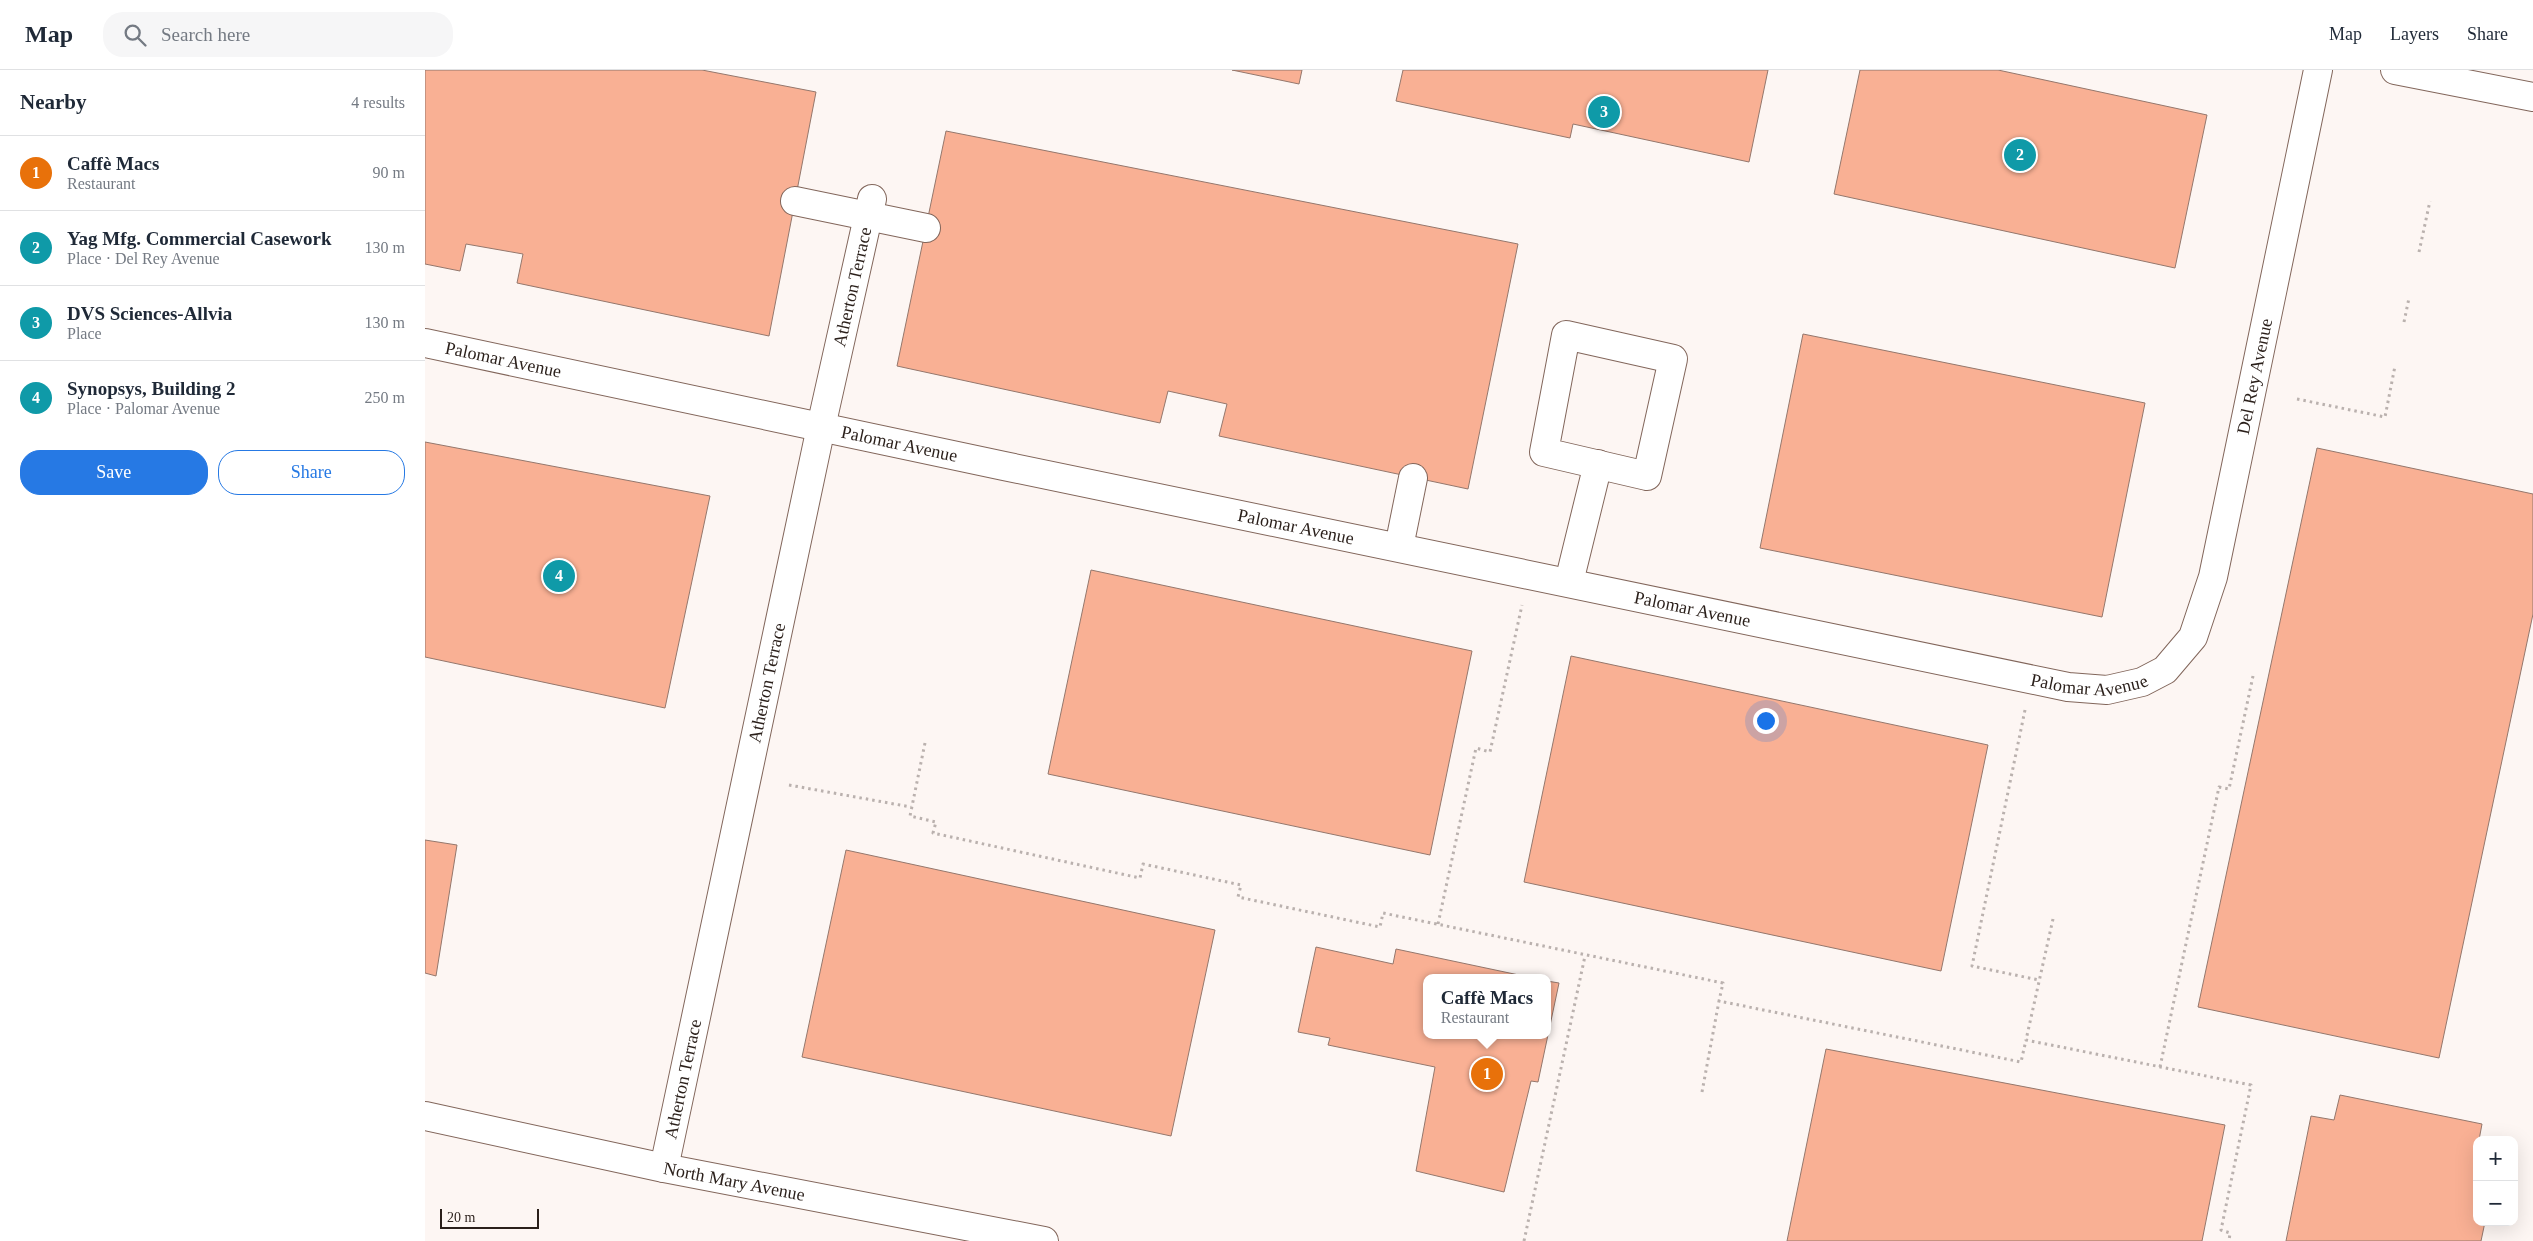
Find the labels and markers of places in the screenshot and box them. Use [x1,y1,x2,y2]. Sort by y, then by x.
pin: 3 [1588,93,1620,131]
pin: 2 [2004,136,2036,174]
pin: 4 [543,557,575,595]
pin: 1 [1471,1055,1503,1093]

